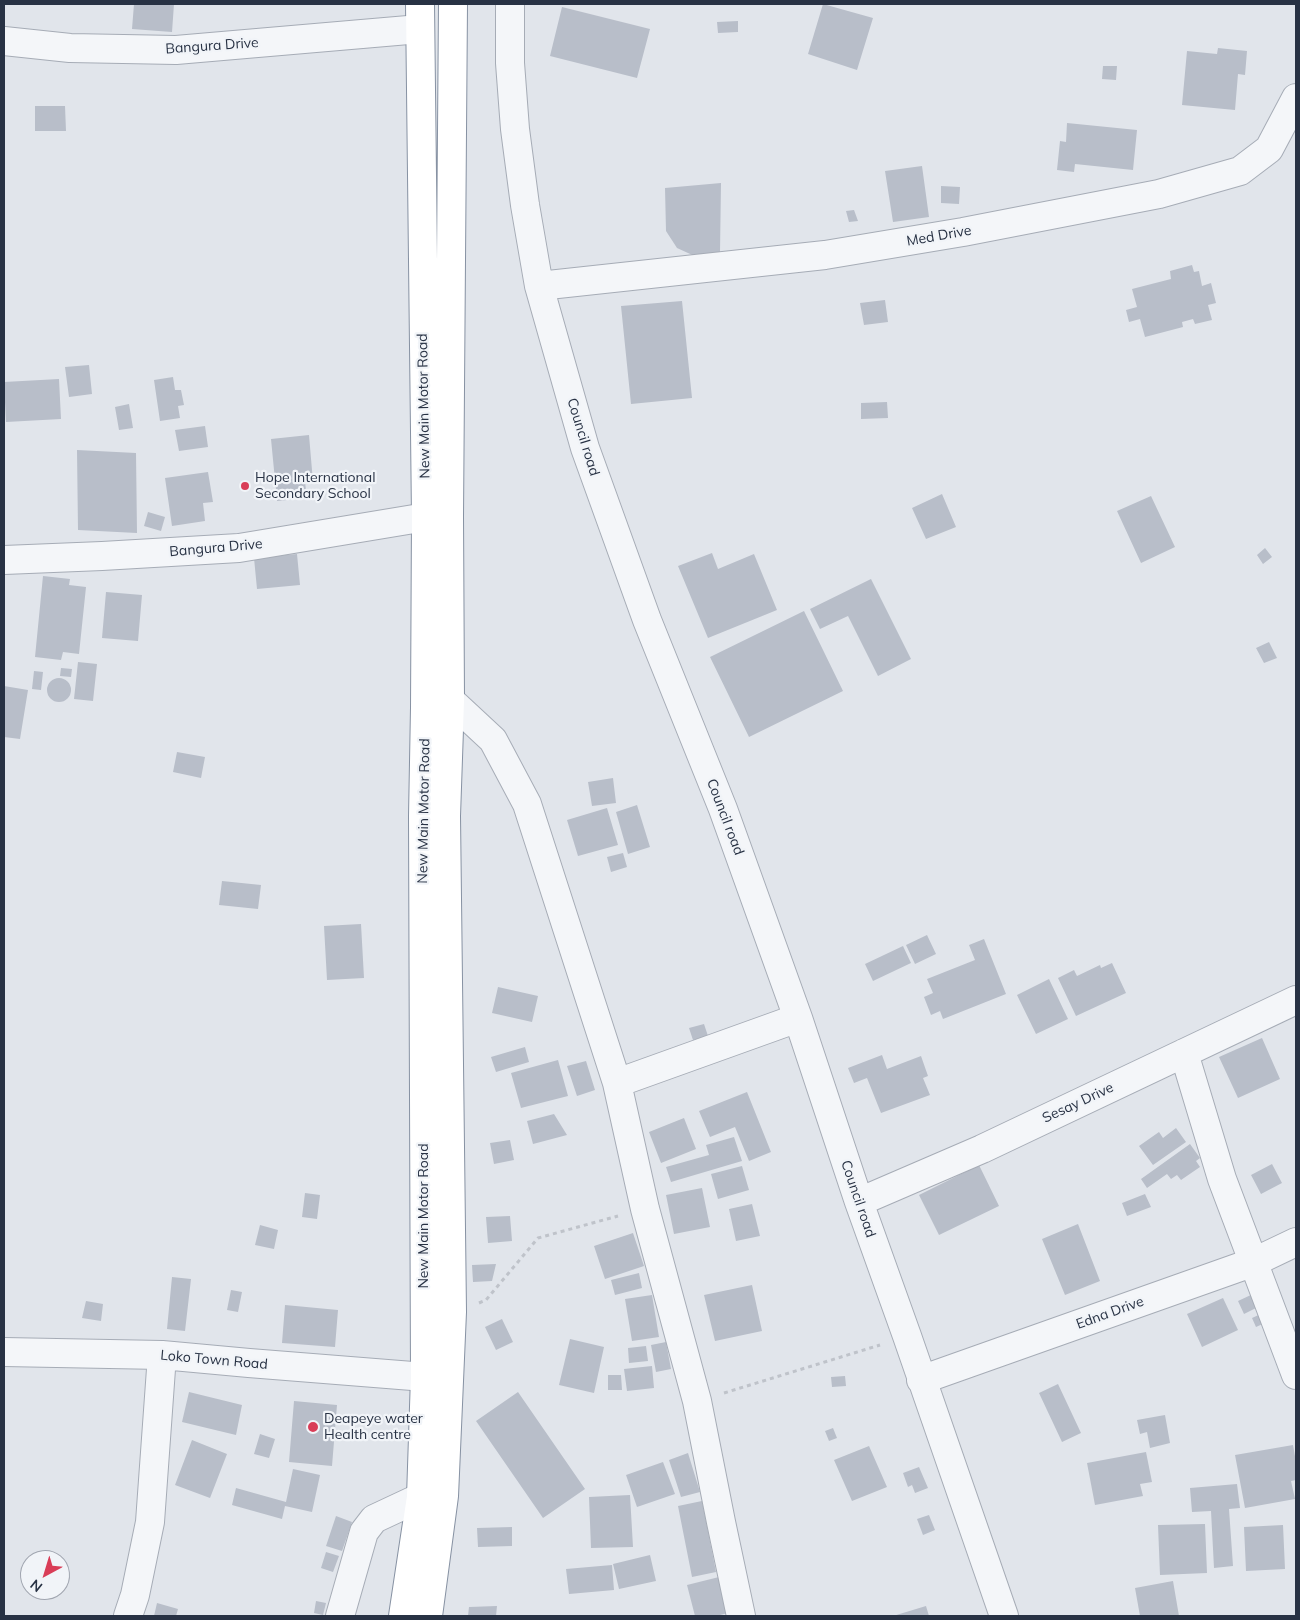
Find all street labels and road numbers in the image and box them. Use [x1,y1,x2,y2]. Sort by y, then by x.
street label: Bangura Drive [165,34,259,58]
street label: Med Drive [905,222,973,250]
street label: New Main Motor Road [414,333,434,479]
street label: Council road [563,396,603,478]
street label: Bangura Drive [169,536,263,560]
street label: New Main Motor Road [414,738,434,884]
street label: Council road [703,776,747,858]
street label: Sesay Drive [1040,1079,1116,1127]
street label: New Main Motor Road [416,1143,432,1289]
street label: Council road [837,1158,879,1240]
street label: Edna Drive [1074,1293,1146,1333]
street label: Loko Town Road [160,1347,268,1373]

